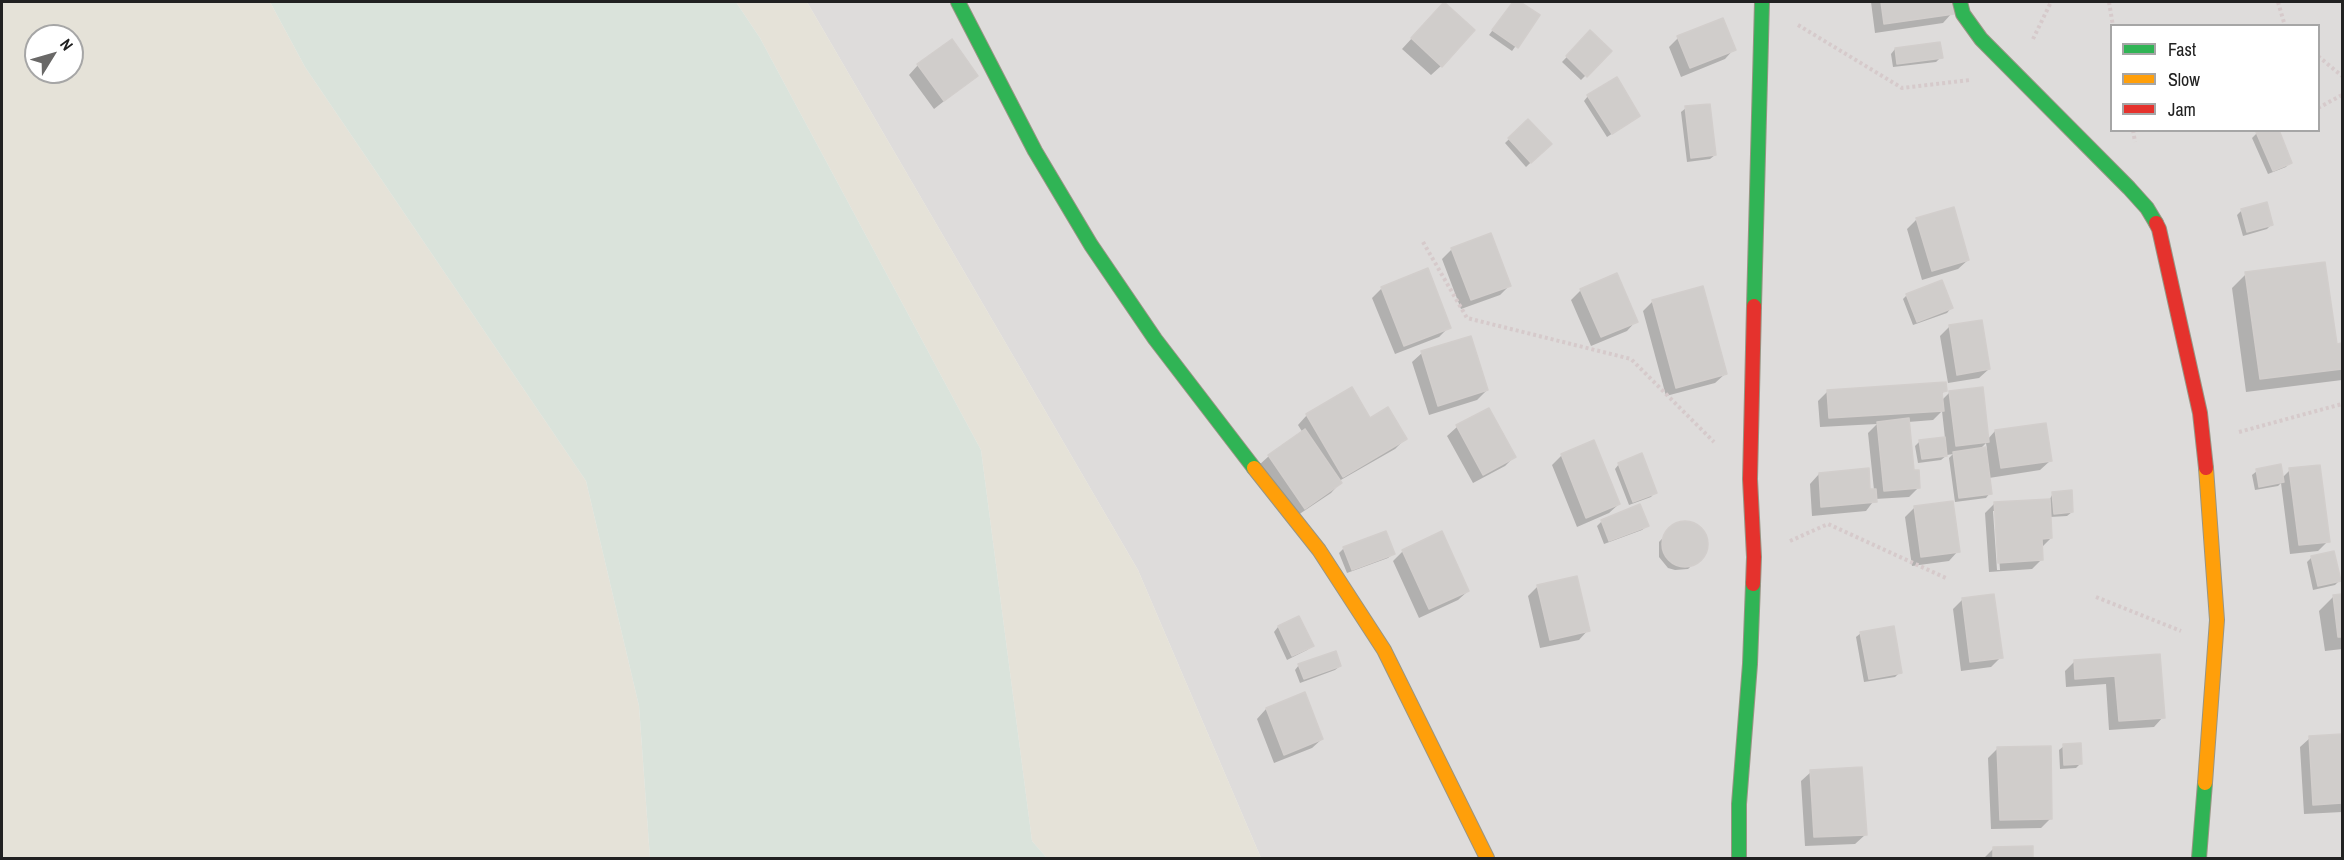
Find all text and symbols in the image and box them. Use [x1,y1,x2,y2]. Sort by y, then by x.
north arrow [24,24,84,84]
legend [2110,24,2320,132]
text: N [55,34,78,55]
text: Fast [2168,37,2196,62]
text: Slow [2168,67,2200,92]
text: Jam [2168,97,2196,122]

